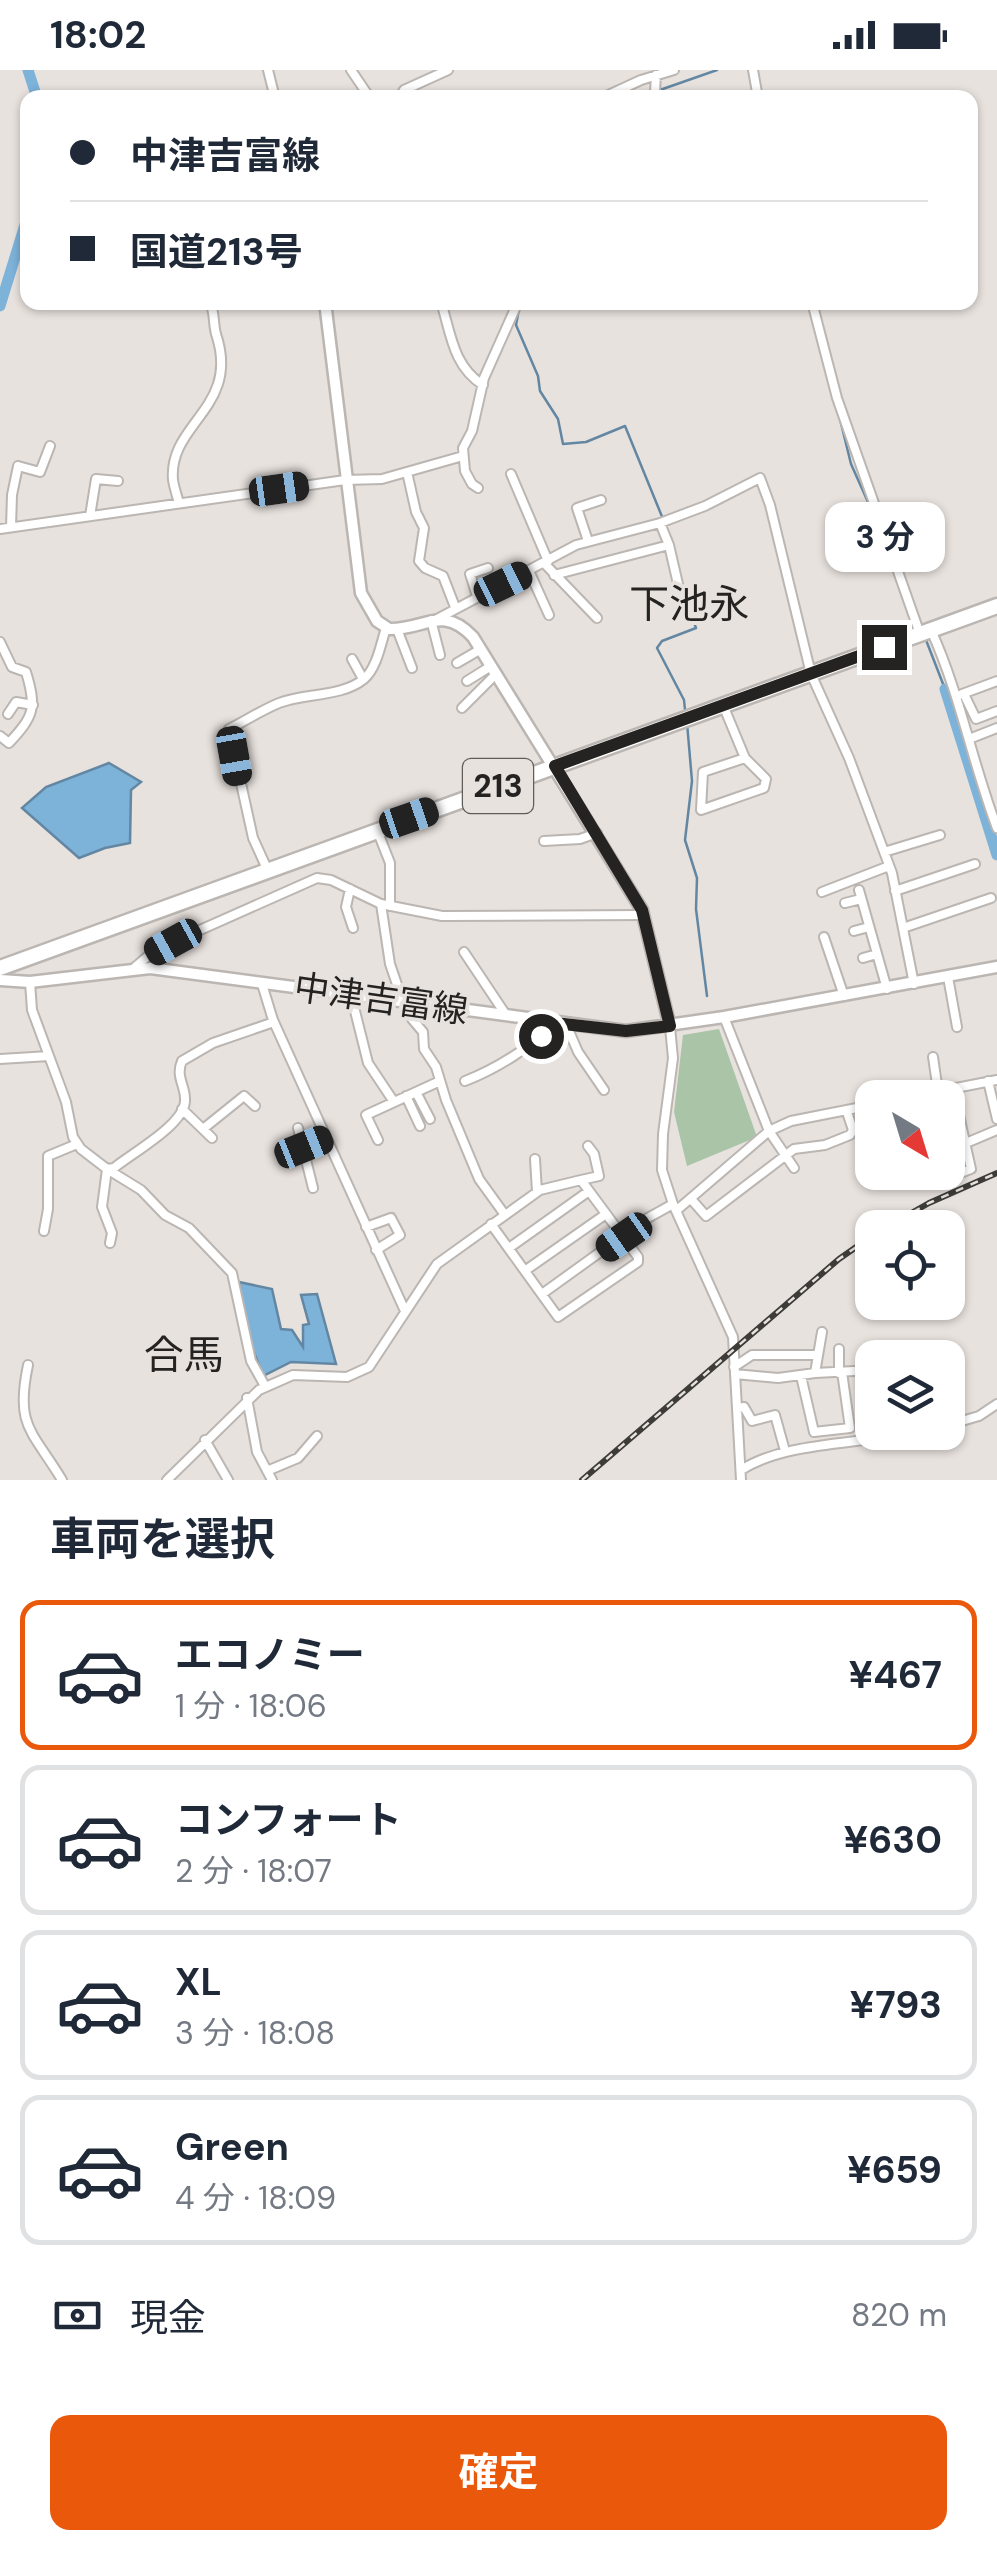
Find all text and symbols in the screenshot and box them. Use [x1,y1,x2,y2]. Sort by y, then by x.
text: 18:02 [50,10,146,60]
text: 中津吉富線 [130,131,320,181]
text: 国道213号 [130,227,303,277]
car [247,470,311,508]
callout: 3 分 [824,502,944,572]
text: 3 分 [856,516,914,558]
car [469,557,537,611]
district label: 下池永 [629,578,749,630]
route end [862,625,907,670]
car [214,724,254,788]
road number: 213 [463,759,533,813]
car [376,794,442,842]
car [139,914,207,970]
street label: 中津吉富線 [291,964,471,1034]
route start [519,1014,564,1059]
north arrow [855,1080,965,1190]
map controls [855,1080,965,1450]
car [271,1122,337,1172]
car [591,1208,657,1266]
button: locate [855,1210,965,1320]
district label: 合馬 [144,1329,224,1381]
button: layers [855,1340,965,1450]
text: 車両を選択 [50,1510,275,1569]
icon: car [55,1630,145,1720]
text: エコノミー [175,1630,365,1680]
text: ¥467 [849,1650,942,1700]
text: 1 分 · 18:06 [175,1685,327,1727]
icon: car [55,1795,145,1885]
text: コンフォート [175,1795,402,1845]
text: ¥630 [844,1815,942,1865]
text: 2 分 · 18:07 [175,1850,332,1892]
text: XL [175,1957,222,2007]
icon: car [55,1960,145,2050]
text: ¥793 [850,1980,942,2030]
text: 3 分 · 18:08 [175,2012,335,2054]
text: Green [175,2122,289,2172]
icon: car [55,2125,145,2215]
text: ¥659 [847,2145,942,2195]
text: 4 分 · 18:09 [175,2177,336,2219]
icon: cash [50,2288,105,2343]
text: 現金 [130,2293,206,2343]
text: 820 m [851,2294,947,2336]
button: 確定 [50,2415,947,2530]

